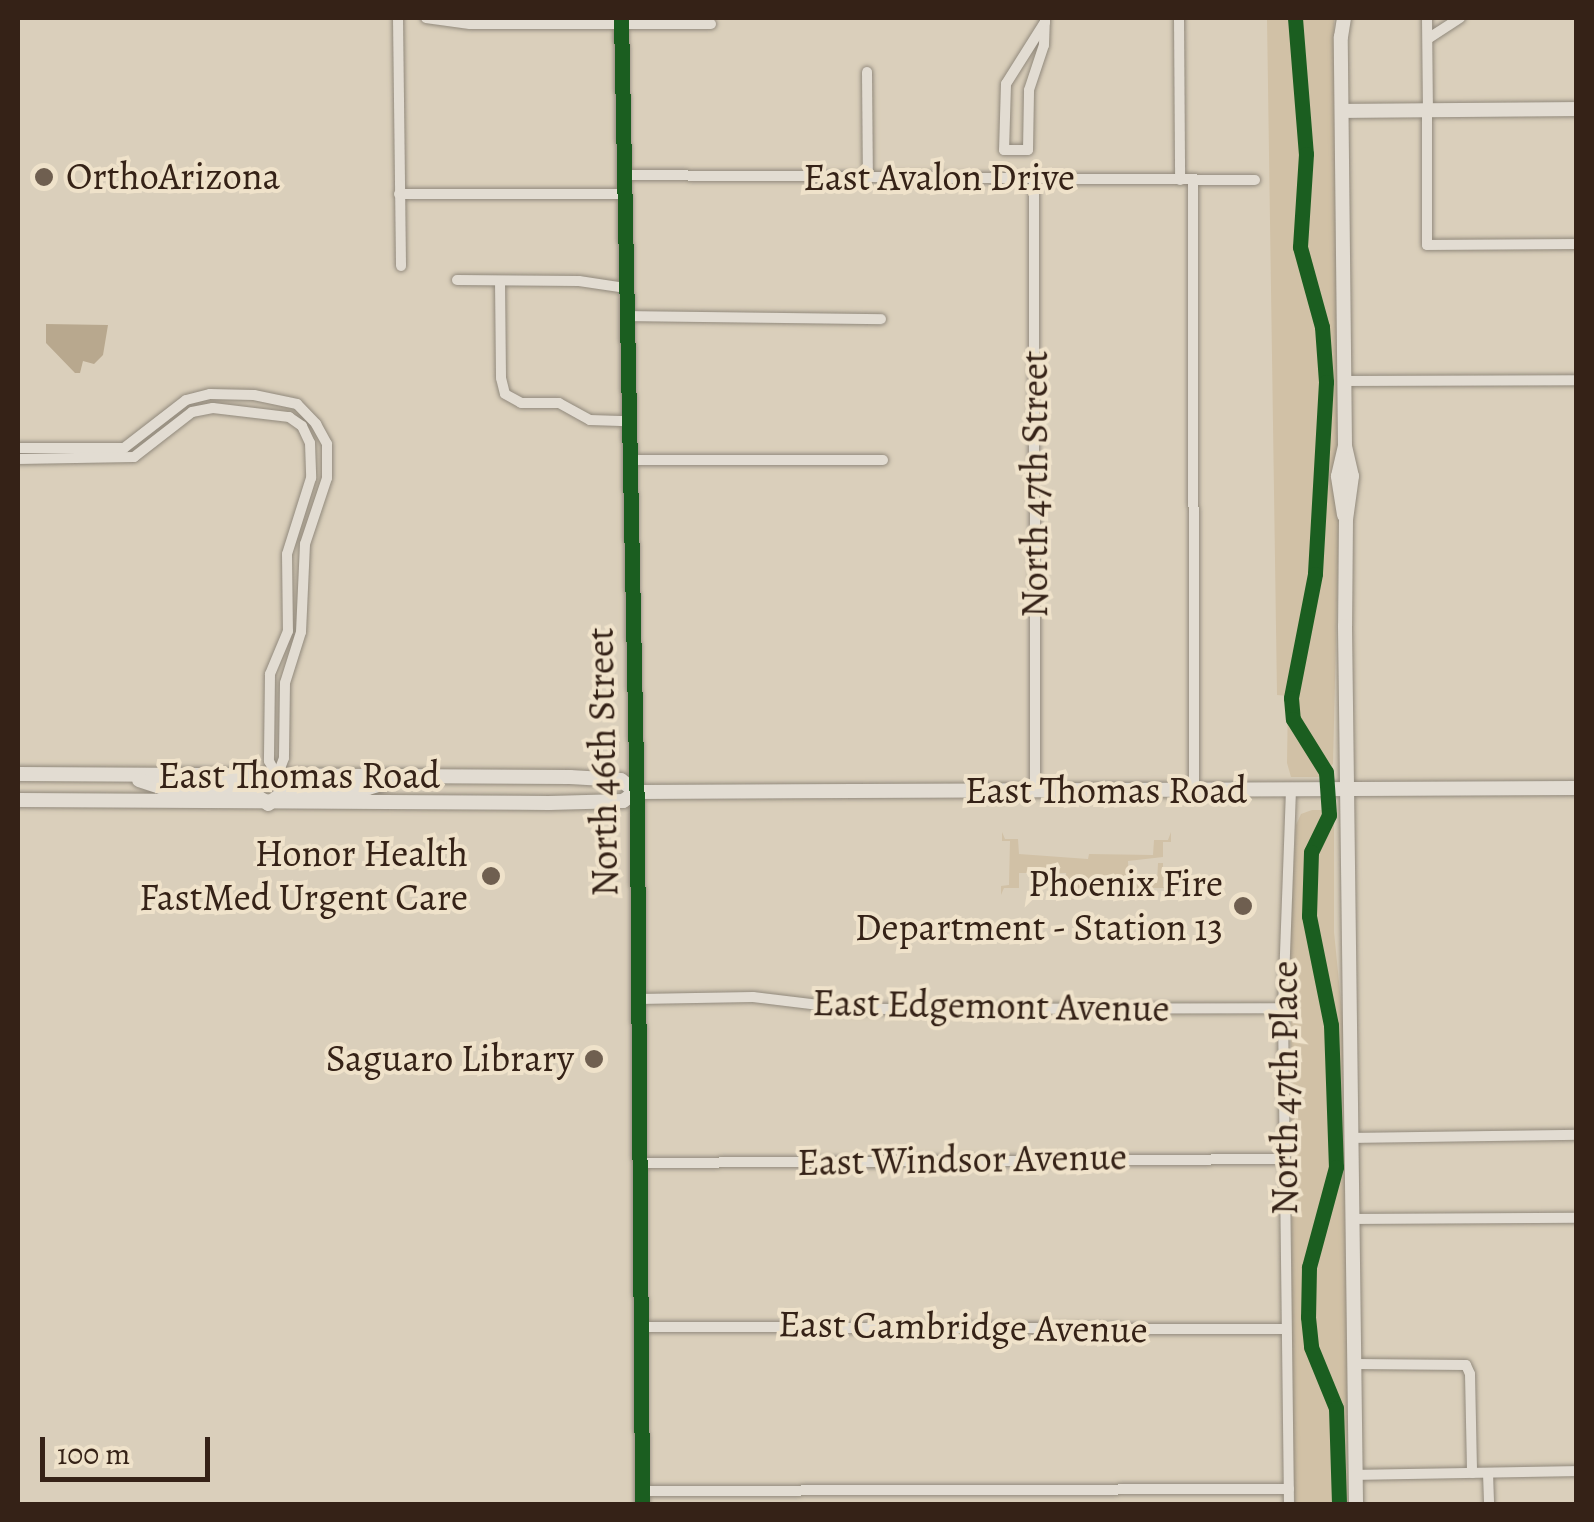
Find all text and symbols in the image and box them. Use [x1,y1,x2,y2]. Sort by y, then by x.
place label: OrthoArizona [66,154,280,200]
street label: East Avalon Drive [803,155,1075,201]
marker: OrthoArizona [31,164,57,190]
street label: North 47th Street [1012,350,1058,618]
street label: North 46th Street [578,627,628,897]
street label: East Thomas Road [158,753,440,799]
street label: East Thomas Road [965,768,1247,814]
place label: Honor Health FastMed Urgent Care [139,831,468,921]
place label: Phoenix Fire Department - Station 13 [853,861,1223,951]
marker: Honor Health FastMed Urgent Care [478,863,504,889]
marker: Phoenix Fire Department - Station 13 [1232,895,1254,917]
street label: North 47th Place [1262,961,1308,1215]
street label: East Edgemont Avenue [812,980,1170,1032]
place label: Saguaro Library [326,1036,574,1082]
marker: Saguaro Library [583,1048,605,1070]
street label: East Windsor Avenue [797,1134,1127,1186]
street label: East Cambridge Avenue [778,1301,1148,1353]
scale bar [45,1417,215,1479]
text: 100 m [57,1434,130,1474]

